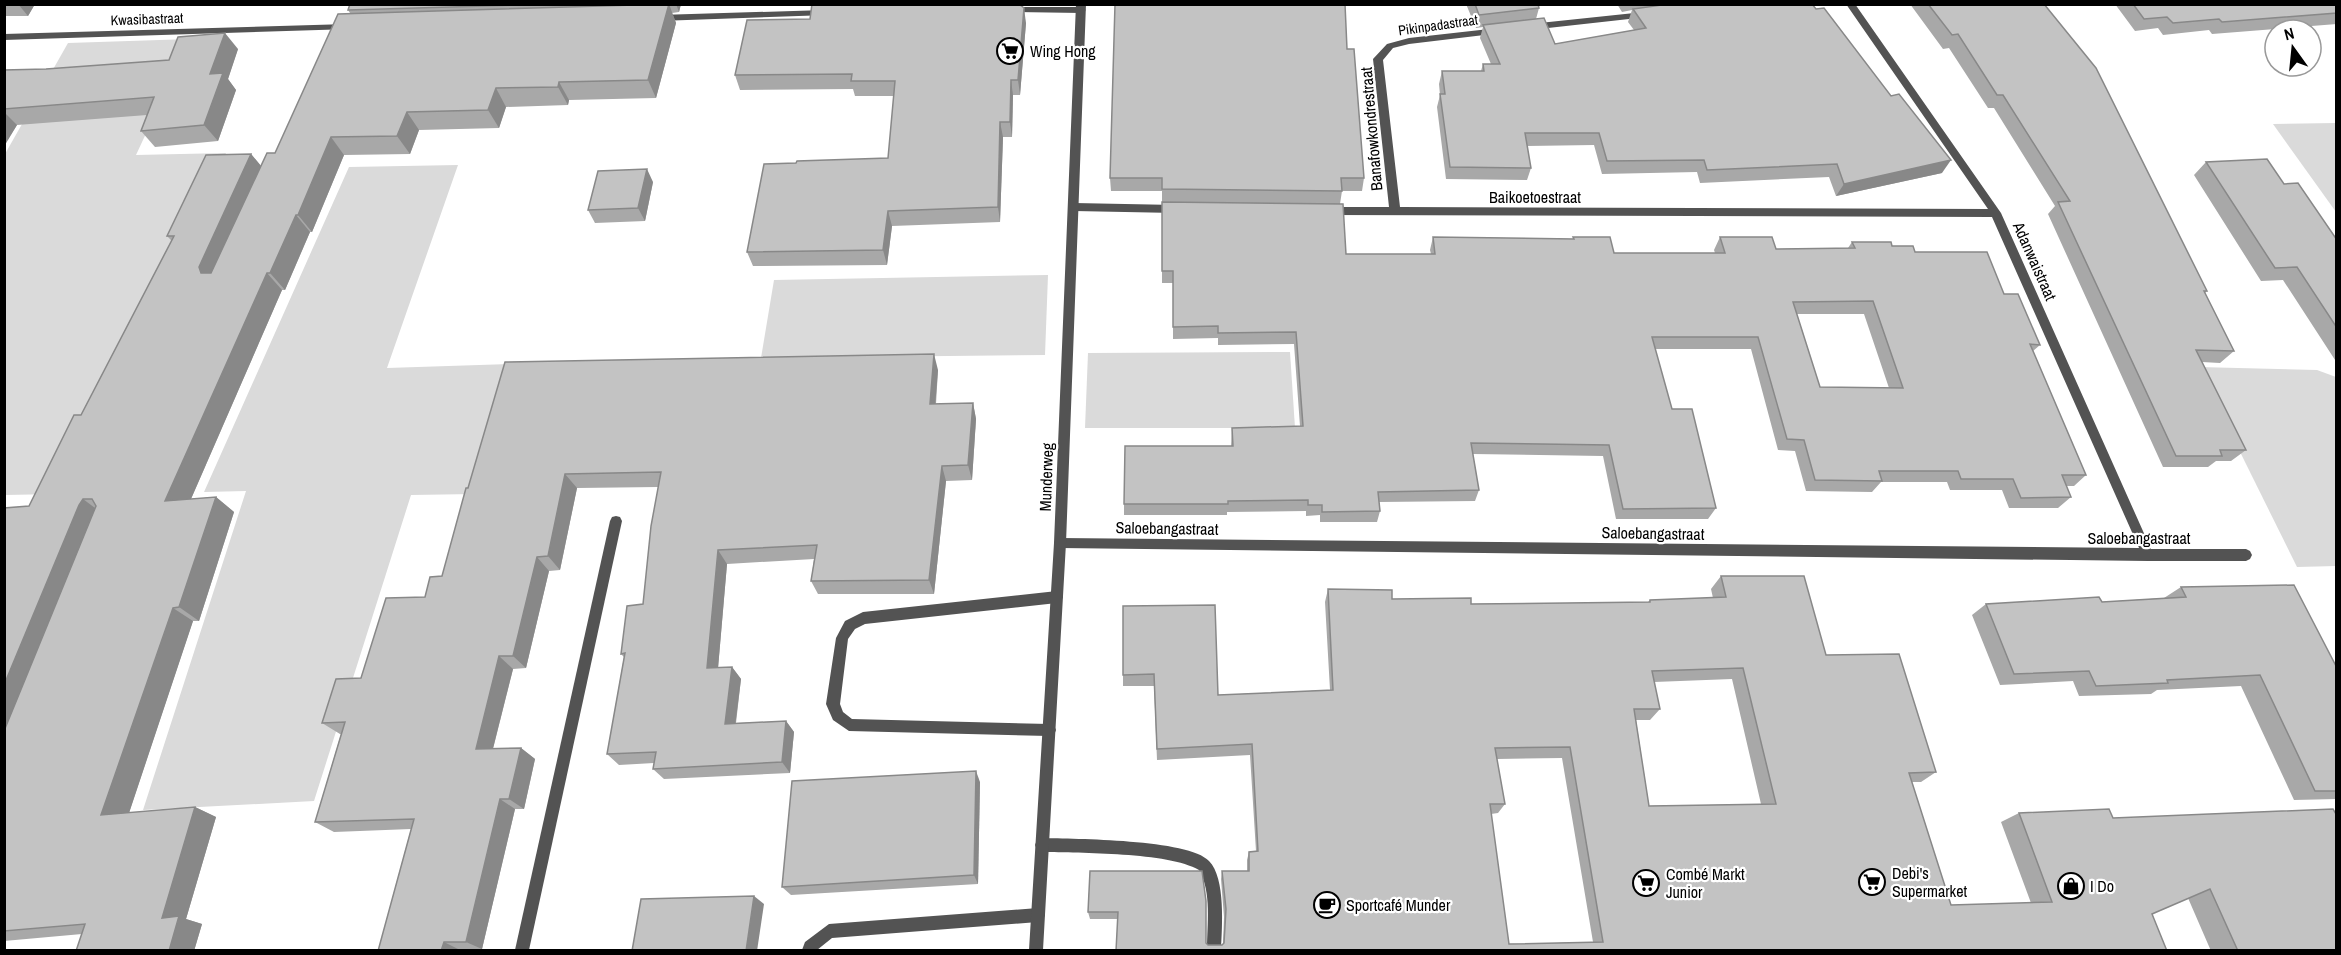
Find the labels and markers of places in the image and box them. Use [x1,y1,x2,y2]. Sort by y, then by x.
supermarket icon: Wing Hong [995,36,1025,66]
place label: Wing Hong [1030,40,1096,62]
place label: Debi's Supermarket [1892,862,1967,902]
place label: Combé Markt Junior [1666,863,1745,903]
supermarket icon: Debi's Supermarket [1857,867,1887,897]
supermarket icon: Combé Markt Junior [1631,868,1661,898]
shop icon: I Do [2056,871,2086,901]
place label: I Do [2090,875,2114,897]
cafe icon: Sportcafé Munder [1312,890,1342,920]
place label: Sportcafé Munder [1346,894,1451,916]

